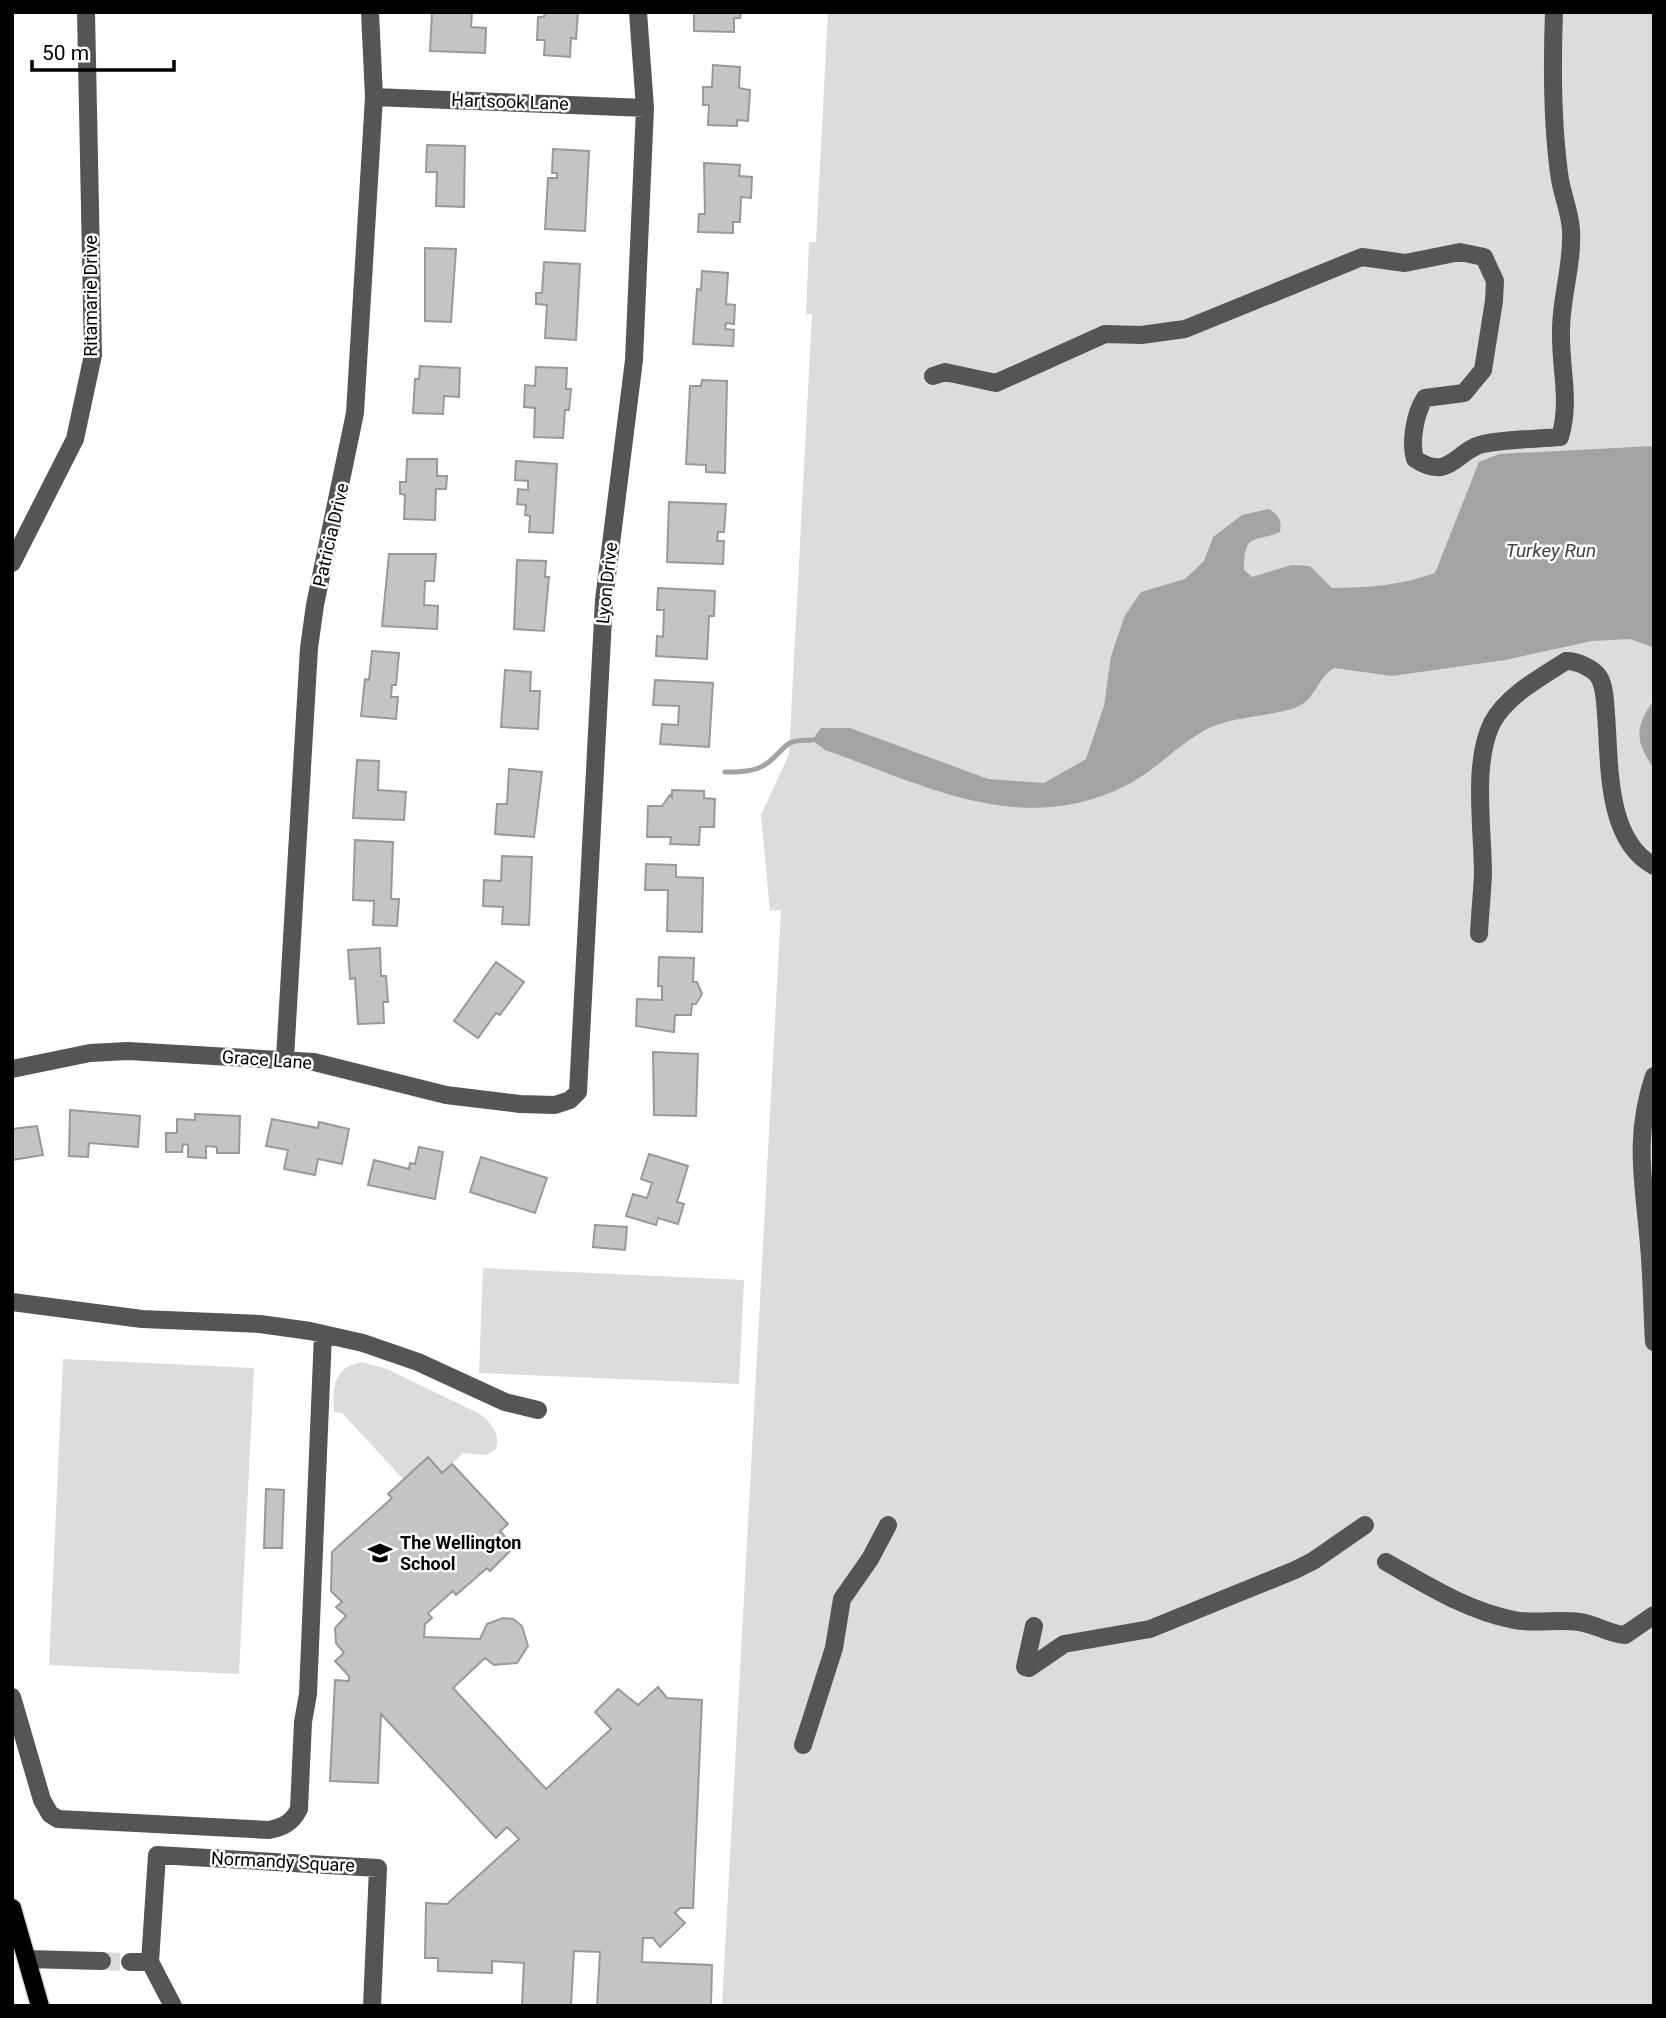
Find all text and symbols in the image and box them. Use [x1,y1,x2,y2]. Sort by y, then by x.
scale bar [32,28,173,72]
text: 50 m [42,41,89,65]
street label: Hartsook Lane [451,89,569,114]
street label: Ritamarie Drive [80,235,101,357]
street label: Patricia Drive [308,481,353,589]
water label: Turkey Run [1506,539,1596,562]
street label: Lyon Drive [592,541,621,625]
street label: Grace Lane [221,1046,313,1073]
place label: The Wellington School [400,1532,521,1574]
school or university icon: The Wellington School [366,1539,394,1567]
street label: Normandy Square [211,1847,355,1876]

